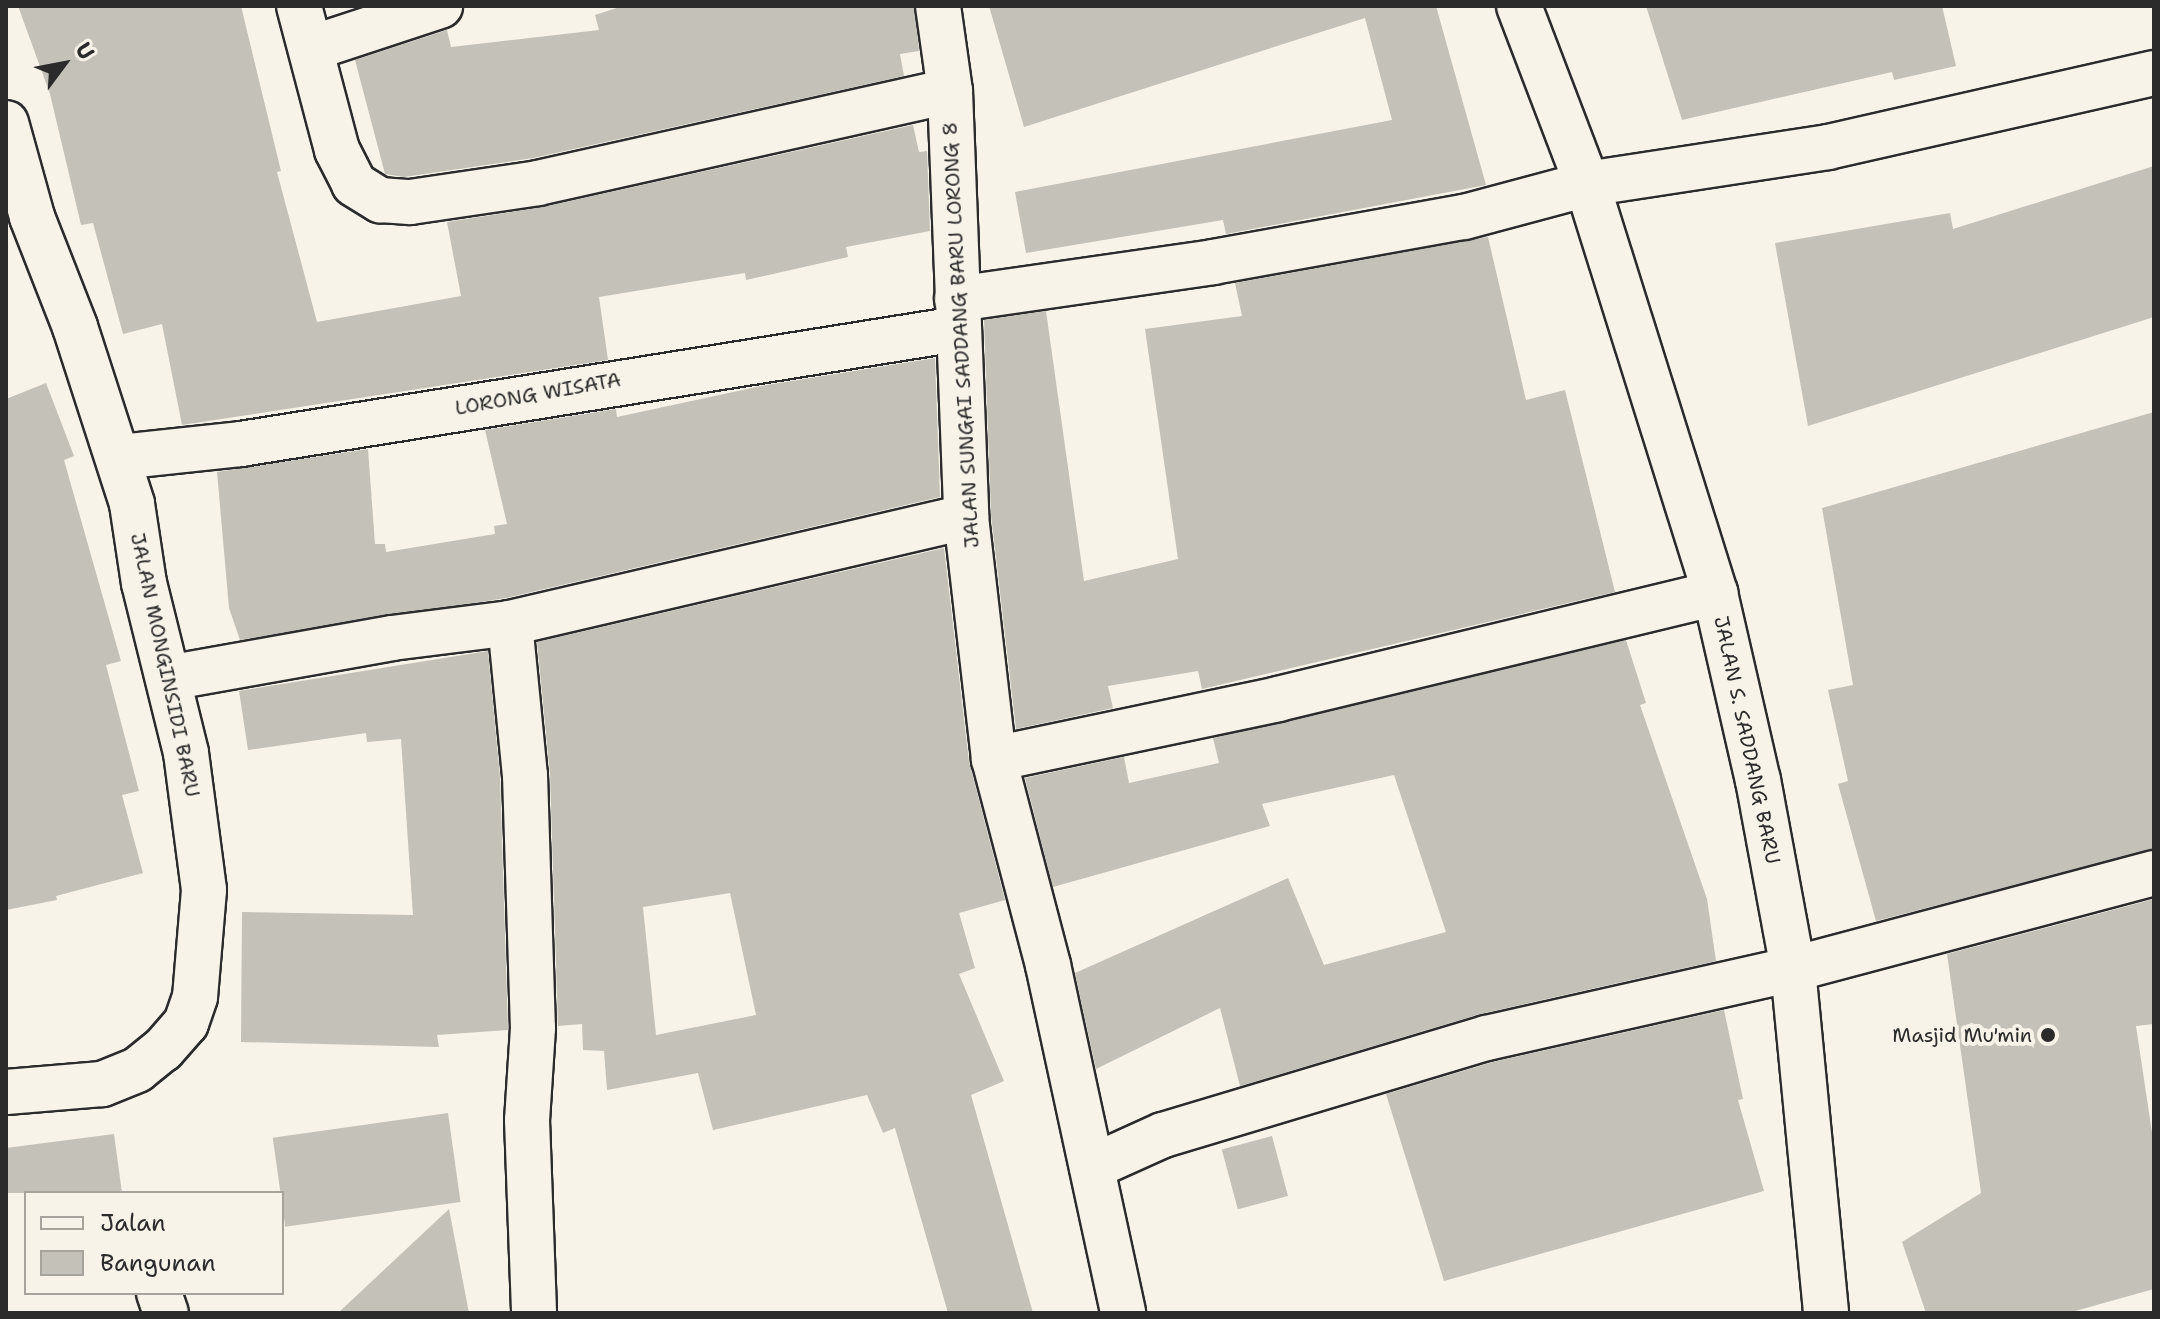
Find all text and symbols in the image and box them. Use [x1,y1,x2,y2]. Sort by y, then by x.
north arrow [24,24,104,104]
text: U [68,37,101,65]
street label: JALAN SUNGAI SADDANG BARU LORONG 8 [938,121,984,549]
street label: LORONG WISATA [453,368,623,420]
street label: JALAN MONGINSIDI BARU [125,531,205,799]
street label: JALAN S. SADDANG BARU [1709,614,1785,866]
place label: Masjid Mu'min [1892,1023,2032,1047]
marker: Masjid Mu'min [2039,1026,2057,1044]
legend [24,1191,284,1295]
text: Jalan [100,1207,166,1239]
text: Bangunan [100,1247,216,1279]

